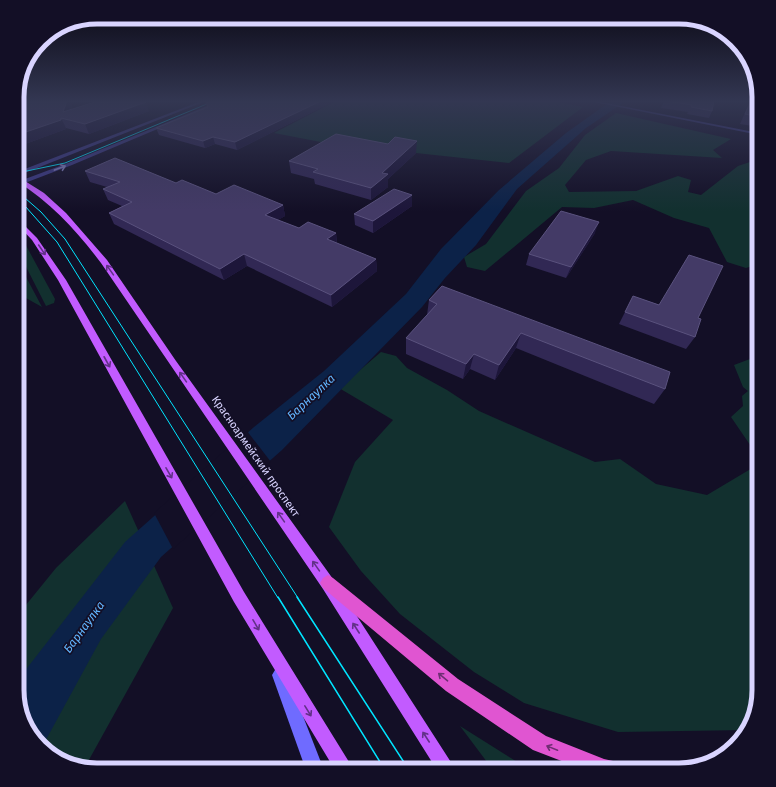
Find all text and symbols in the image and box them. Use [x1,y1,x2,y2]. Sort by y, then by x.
one-way arrow [53,164,65,172]
one-way arrow [38,244,46,255]
one-way arrow [106,265,114,276]
one-way arrow [104,356,112,368]
water label: Барнаулка [284,371,338,423]
one-way arrow [179,372,187,383]
street label: Красноармейский проспект [209,393,302,519]
one-way arrow [165,467,173,479]
one-way arrow [277,512,285,523]
one-way arrow [312,561,320,572]
water label: Барнаулка [61,598,107,655]
one-way arrow [252,619,260,630]
one-way arrow [352,623,360,634]
one-way arrow [438,673,449,682]
one-way arrow [304,705,312,716]
one-way arrow [422,732,430,743]
one-way arrow [547,743,559,751]

